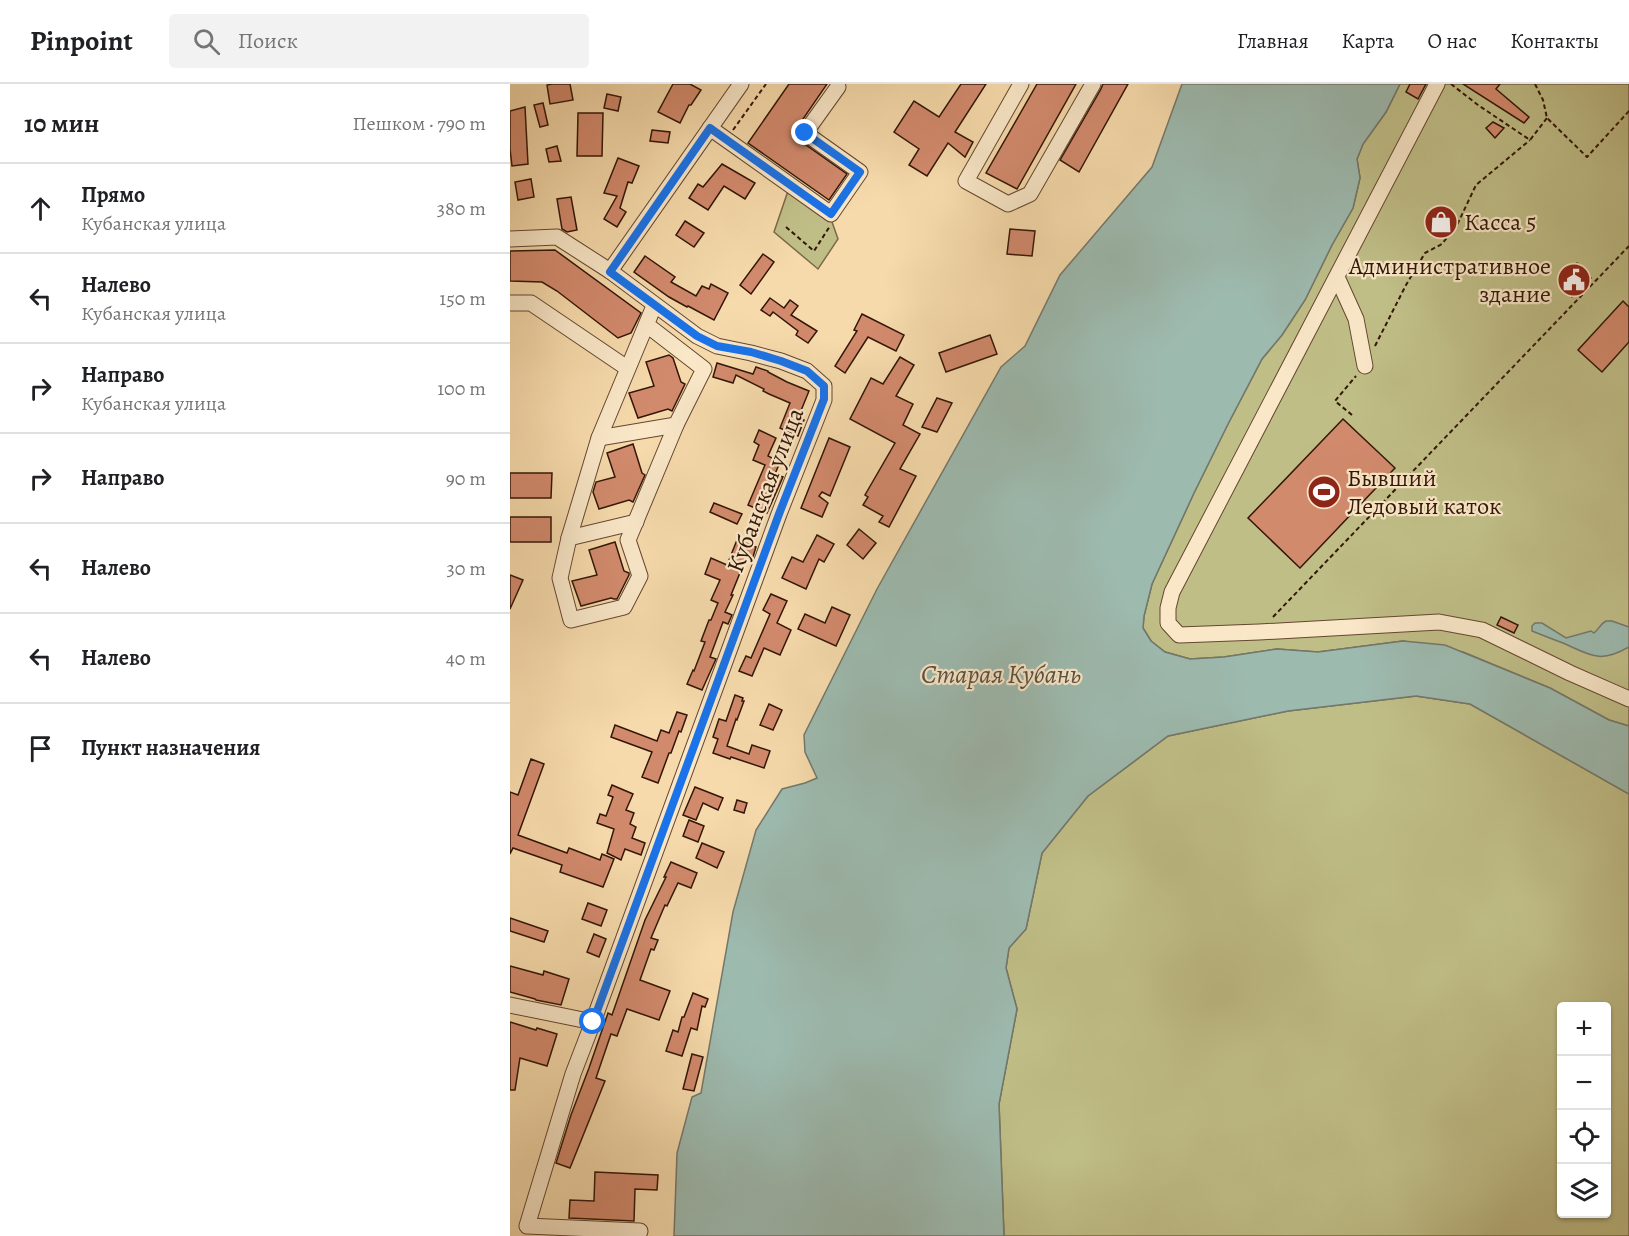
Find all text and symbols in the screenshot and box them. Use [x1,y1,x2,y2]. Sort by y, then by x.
search box [169,14,589,68]
text: Pinpoint [30,22,133,60]
icon: search [190,25,223,58]
text: Поиск [238,26,298,56]
text: Главная [1237,27,1309,55]
text: Карта [1342,27,1394,55]
text: О нас [1427,27,1477,55]
text: Контакты [1510,27,1599,55]
text: 10 мин [24,106,99,141]
text: Пешком · 790 m [353,110,486,137]
route end [791,119,817,145]
text: Прямо [81,180,145,210]
icon: ahead [24,192,57,225]
text: 380 m [437,195,486,222]
shop icon: Касса 5 [1423,204,1459,240]
place label: Касса 5 [1464,206,1536,238]
text: Кубанская улица [81,210,226,237]
place label: Административное здание [1348,250,1551,310]
public building icon: Административное здание [1556,262,1592,298]
text: Налево [81,270,151,300]
icon: left [24,282,57,315]
text: 150 m [439,285,486,312]
text: Кубанская улица [81,300,226,327]
text: Направо [81,360,164,390]
icon: right [24,372,57,405]
text: 100 m [437,375,486,402]
text: Кубанская улица [81,390,226,417]
street label: Кубанская улица [719,403,811,577]
icon: right [24,462,57,495]
place label: Бывший Ледовый каток [1347,462,1502,522]
text: Направо [81,463,164,493]
text: 90 m [446,465,486,492]
sports icon: Бывший Ледовый каток [1306,474,1342,510]
icon: left [24,552,57,585]
text: Налево [81,553,151,583]
text: 30 m [446,555,486,582]
icon: left [24,642,57,675]
text: Налево [81,643,151,673]
text: 40 m [446,645,486,672]
water label: Старая Кубань [921,657,1081,692]
icon: arrive [24,732,57,765]
text: Пункт назначения [81,733,260,763]
map controls [1557,1002,1611,1218]
button: + [1557,1002,1611,1056]
route start [579,1008,605,1034]
button: − [1557,1056,1611,1110]
button: locate [1557,1110,1611,1164]
button: layers [1557,1164,1611,1218]

